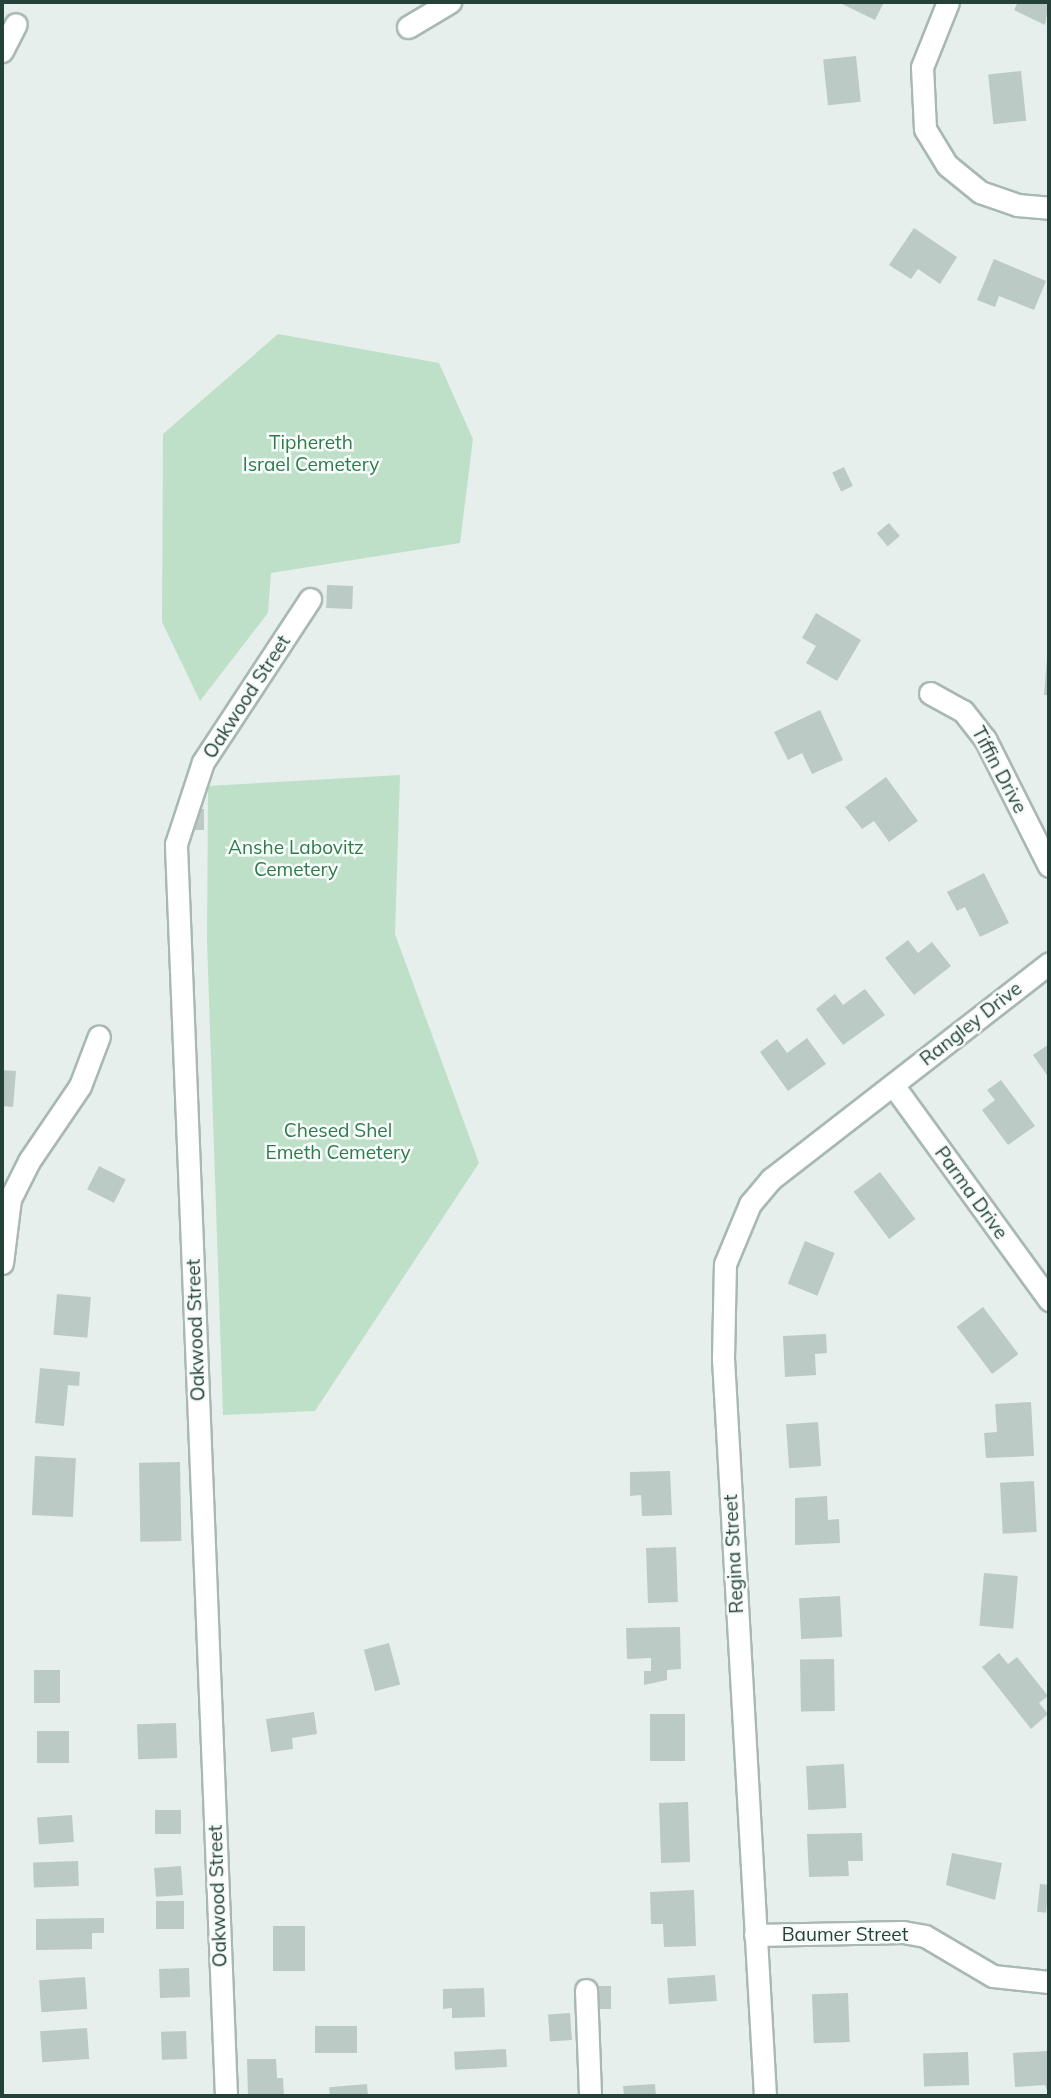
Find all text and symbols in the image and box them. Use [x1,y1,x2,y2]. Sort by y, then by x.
park label: Tiphereth Israel Cemetery [243,432,379,476]
street label: Oakwood Street [199,631,295,763]
street label: Tiffin Drive [967,723,1031,817]
park label: Anshe Labovitz Cemetery [228,837,364,881]
street label: Rangley Drive [916,977,1026,1071]
park label: Chesed Shel Emeth Cemetery [265,1120,411,1164]
street label: Parma Drive [930,1142,1012,1244]
street label: Oakwood Street [182,1258,210,1402]
street label: Regina Street [719,1494,749,1614]
street label: Oakwood Street [204,1824,232,1968]
street label: Baumer Street [782,1924,908,1946]

